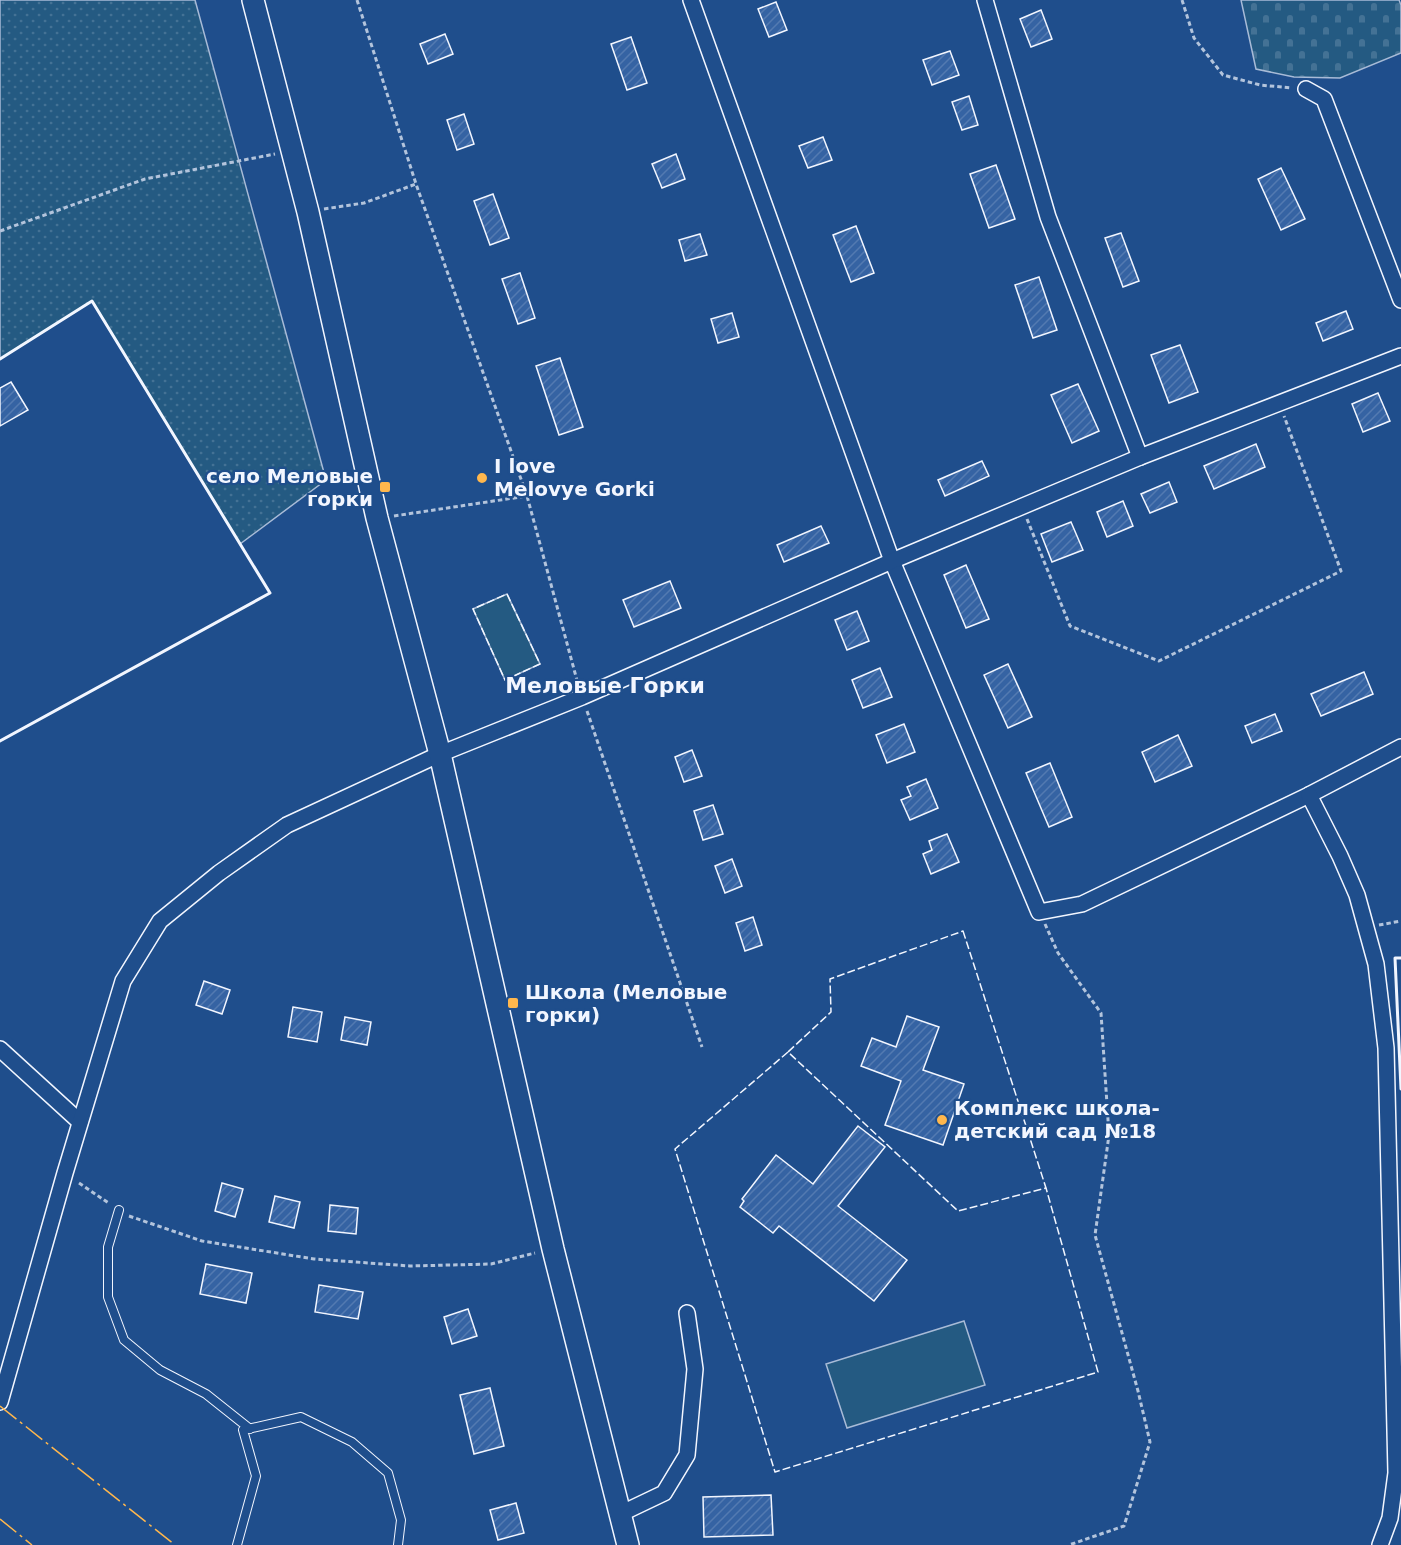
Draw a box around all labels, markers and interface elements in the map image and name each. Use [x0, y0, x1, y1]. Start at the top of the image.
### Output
place label: I love Melovye Gorki [494, 454, 655, 501]
place label: село Меловые горки [206, 464, 373, 511]
marker: I love Melovye Gorki [475, 471, 489, 485]
marker: село Меловые горки [378, 480, 392, 494]
district label: Меловые Горки [505, 673, 705, 698]
place label: Школа (Меловые горки) [525, 980, 727, 1027]
marker: Школа (Меловые горки) [506, 996, 520, 1010]
place label: Комплекс школа- детский сад №18 [954, 1096, 1160, 1143]
marker: Комплекс школа- детский сад №18 [935, 1113, 949, 1127]

